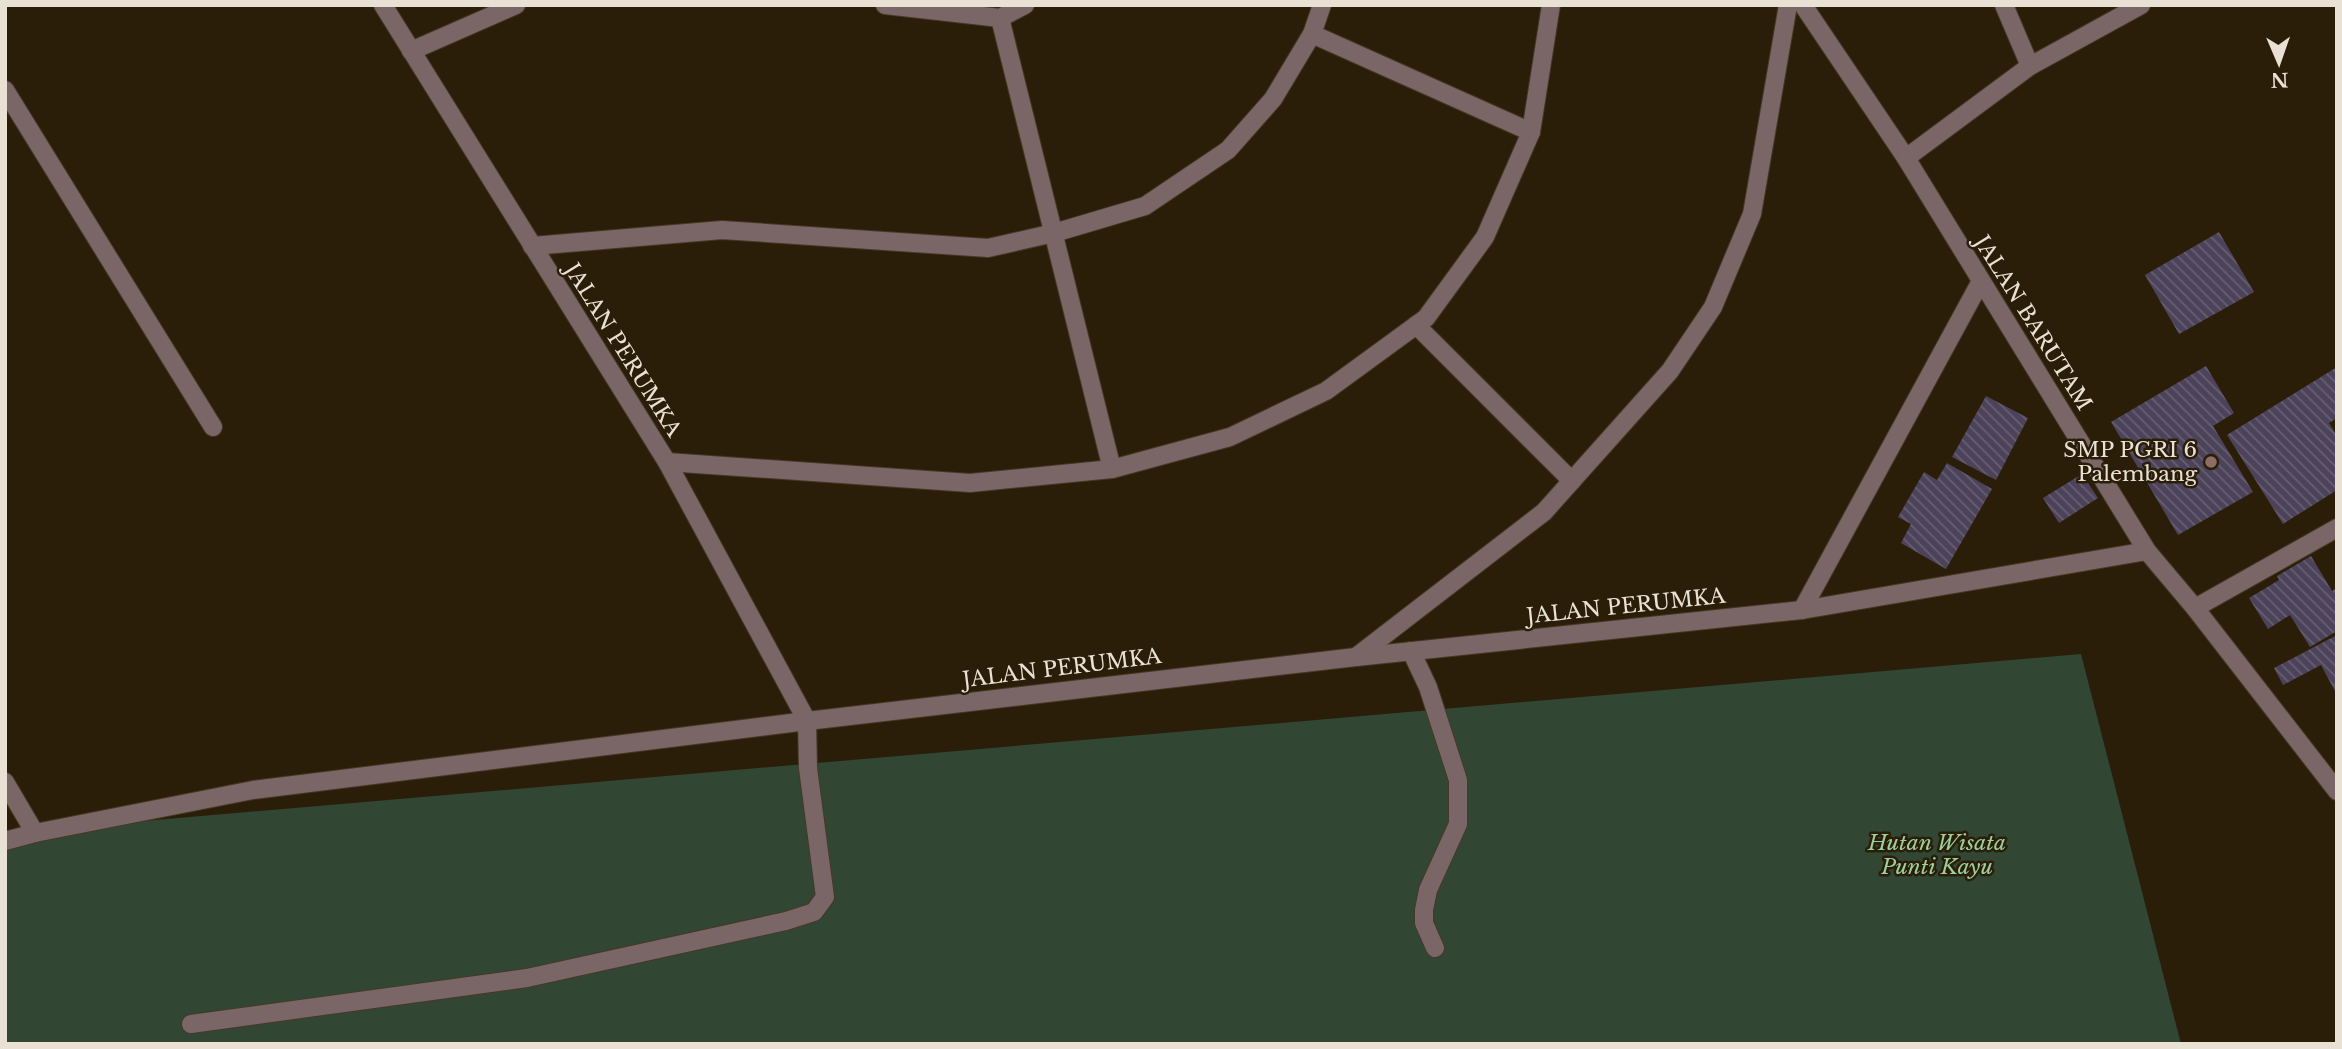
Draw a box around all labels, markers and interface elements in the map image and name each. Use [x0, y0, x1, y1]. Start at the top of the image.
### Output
north arrow [2244, 28, 2314, 98]
text: N [2270, 68, 2289, 91]
street label: JALAN BARUTAM [1967, 228, 2097, 415]
street label: JALAN PERUMKA [557, 256, 687, 442]
place label: SMP PGRI 6 Palembang [2063, 437, 2197, 487]
marker: SMP PGRI 6 Palembang [2203, 454, 2219, 470]
street label: JALAN PERUMKA [1522, 583, 1728, 630]
street label: JALAN PERUMKA [958, 643, 1164, 693]
park label: Hutan Wisata Punti Kayu [1867, 830, 2006, 880]

